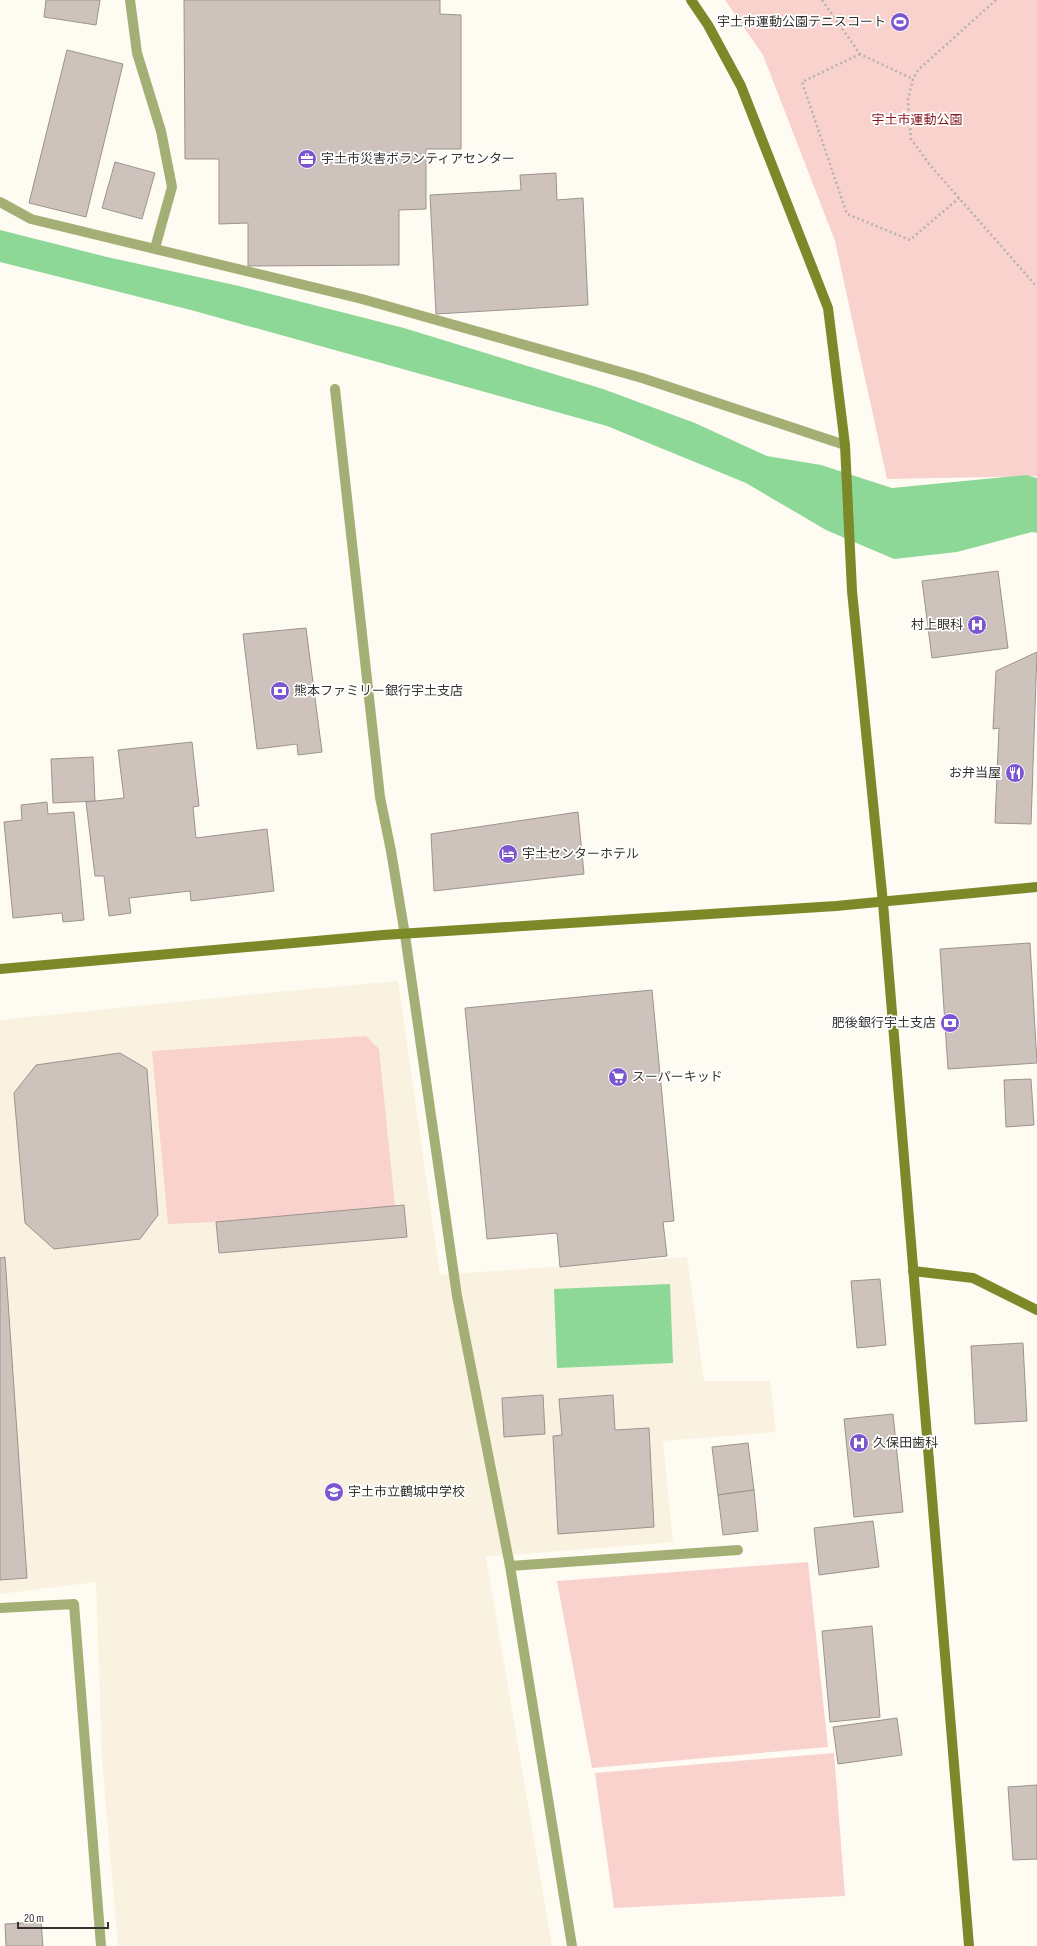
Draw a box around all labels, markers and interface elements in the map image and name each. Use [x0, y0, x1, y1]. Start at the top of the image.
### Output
sports icon: 宇土市運動公園テニスコート [889, 11, 911, 33]
place label: 宇土市運動公園テニスコート [717, 14, 886, 30]
park label: 宇土市運動公園 [871, 112, 963, 128]
office icon: 宇土市災害ボランティアセンター [296, 148, 318, 170]
place label: 宇土市災害ボランティアセンター [321, 151, 515, 167]
hospital icon: 村上眼科 [966, 614, 988, 636]
place label: 村上眼科 [911, 617, 963, 633]
bank icon: 熊本ファミリー銀行宇土支店 [269, 680, 291, 702]
place label: 熊本ファミリー銀行宇土支店 [294, 683, 463, 699]
restaurant icon: お弁当屋 [1004, 762, 1026, 784]
place label: お弁当屋 [949, 765, 1001, 781]
hotel icon: 宇土センターホテル [497, 843, 519, 865]
place label: 宇土センターホテル [522, 846, 639, 862]
bank icon: 肥後銀行宇土支店 [939, 1012, 961, 1034]
place label: 肥後銀行宇土支店 [832, 1015, 936, 1031]
supermarket icon: スーパーキッド [607, 1066, 629, 1088]
place label: スーパーキッド [632, 1069, 723, 1085]
hospital icon: 久保田歯科 [848, 1432, 870, 1454]
place label: 久保田歯科 [873, 1435, 938, 1451]
school or university icon: 宇土市立鶴城中学校 [323, 1481, 345, 1503]
place label: 宇土市立鶴城中学校 [348, 1484, 465, 1500]
scale bar [18, 1904, 108, 1930]
text: 20 m [24, 1911, 44, 1926]

